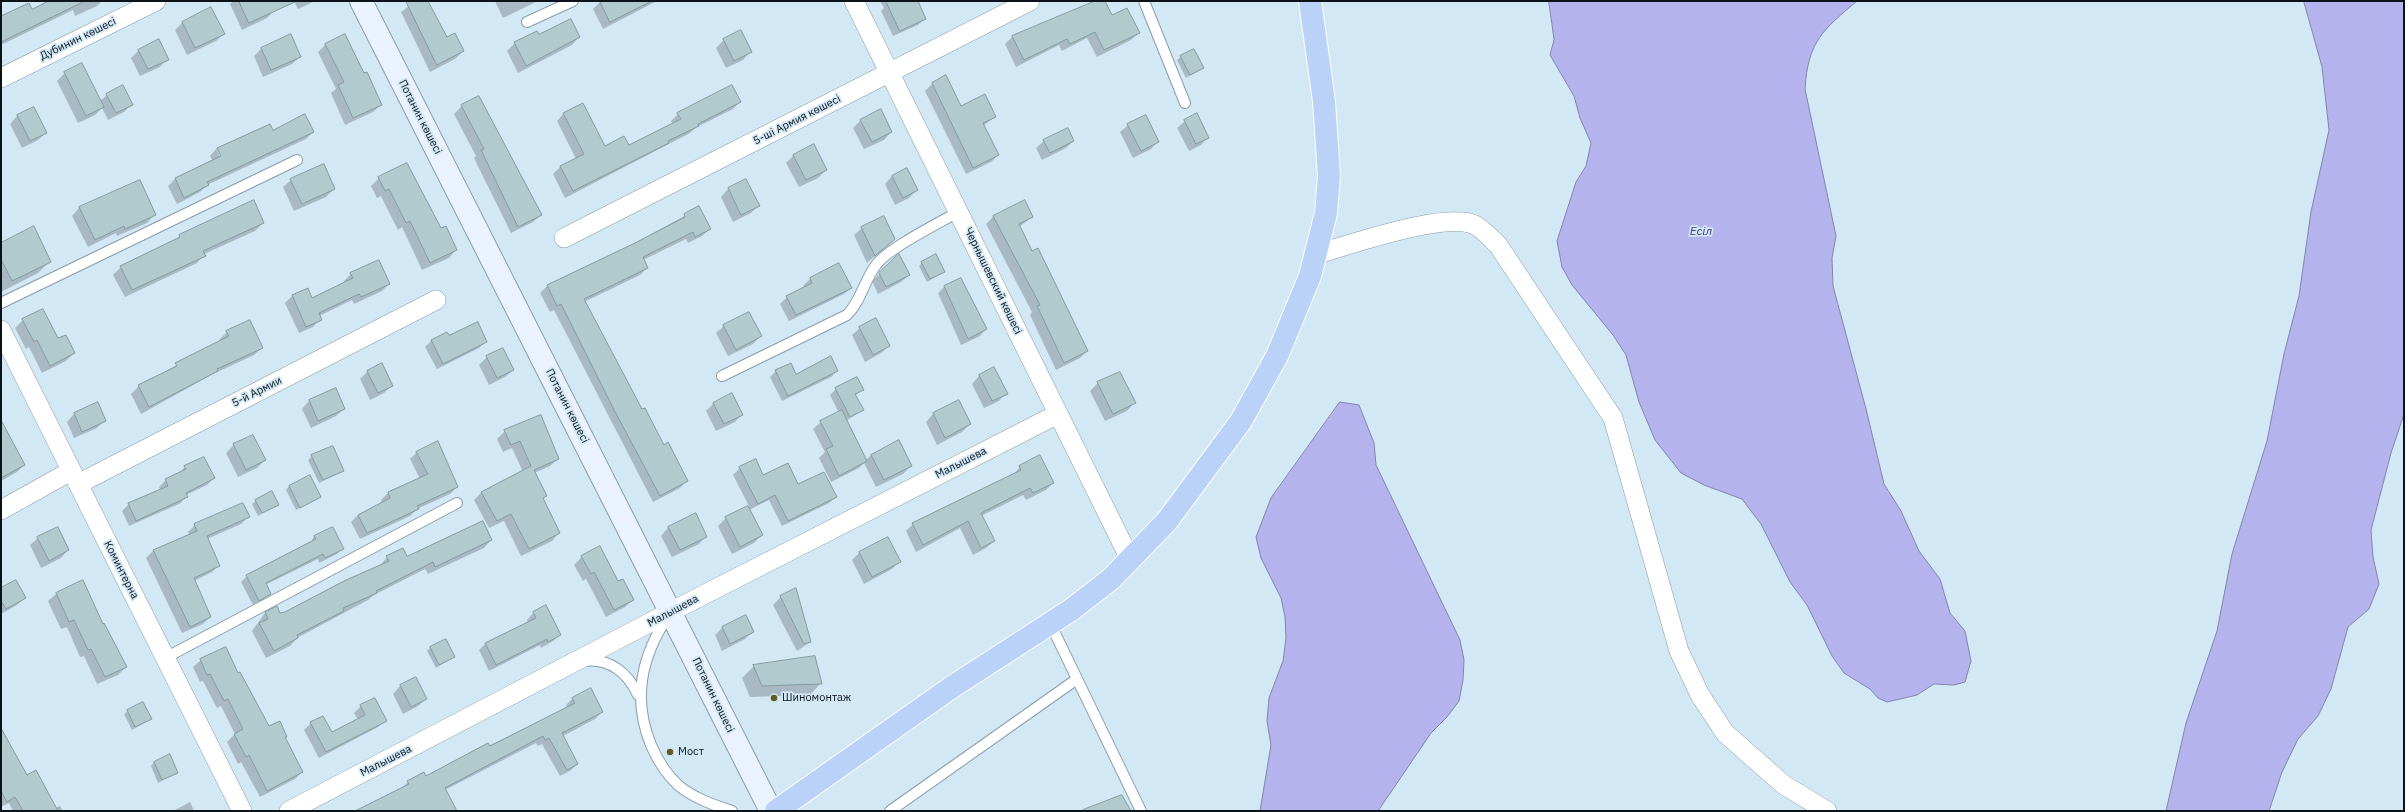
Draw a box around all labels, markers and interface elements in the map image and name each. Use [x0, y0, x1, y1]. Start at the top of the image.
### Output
street label: Дубинин көшесі [38, 15, 118, 63]
street label: Потанин көшесі [396, 78, 444, 156]
street label: 5-ші Армия көшесі [751, 92, 843, 148]
street label: Чернышевский көшесі [961, 225, 1025, 337]
water label: Есіл [1690, 225, 1712, 239]
street label: Потанин көшесі [543, 367, 591, 445]
street label: 5-й Армии [230, 374, 284, 410]
street label: Малышева [933, 444, 989, 482]
street label: Коминтерна [101, 539, 141, 601]
street label: Малышева [645, 592, 701, 630]
street label: Потанин көшесі [689, 655, 737, 735]
place label: Шиномонтаж [782, 691, 851, 705]
marker: Шиномонтаж [769, 693, 779, 703]
street label: Малышева [358, 742, 414, 780]
place label: Мост [678, 745, 704, 759]
marker: Мост [665, 747, 675, 757]

